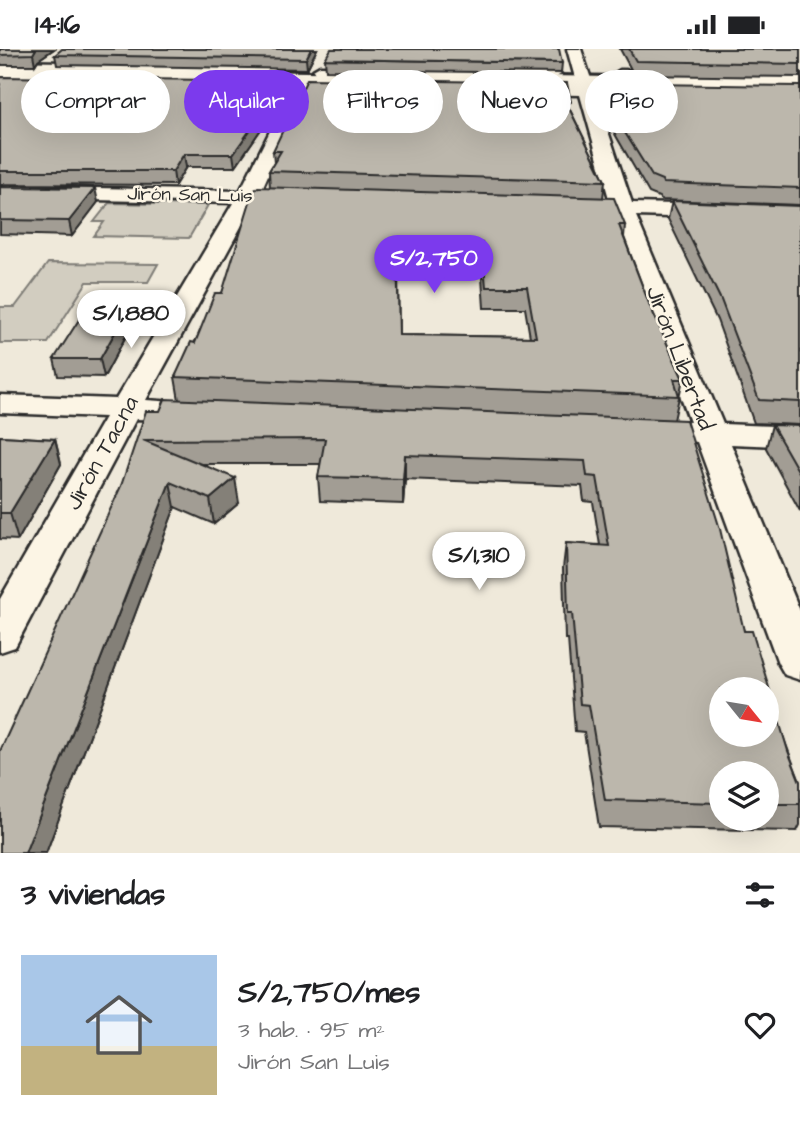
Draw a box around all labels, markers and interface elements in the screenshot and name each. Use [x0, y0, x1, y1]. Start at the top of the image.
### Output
text: 14:16 [35, 7, 80, 43]
chip: Comprar [21, 70, 170, 133]
chip: Alquilar [184, 70, 309, 133]
chip: Filtros [323, 70, 443, 133]
chip: Nuevo [457, 70, 571, 133]
chip: Piso [585, 70, 678, 133]
street label: Jirón San Luis [127, 180, 253, 210]
pin: S/2,750 [369, 236, 499, 295]
text: S/2,750 [390, 242, 478, 274]
street label: Jirón Libertad [638, 281, 722, 435]
pin: S/1,880 [66, 291, 196, 350]
text: S/1,880 [93, 297, 169, 329]
street label: Jirón Tacna [58, 390, 147, 516]
pin: S/1,310 [414, 533, 544, 592]
text: S/1,310 [448, 539, 510, 571]
north arrow [709, 677, 779, 747]
map controls [709, 677, 779, 831]
button: layers [709, 761, 779, 831]
text: 3 viviendas [21, 874, 165, 916]
icon: filters [741, 876, 779, 914]
text: S/2,750/mes [238, 972, 420, 1014]
icon: home [77, 983, 161, 1067]
icon: heart [741, 1006, 779, 1044]
text: 3 hab. · 95 m² [238, 1014, 385, 1046]
text: Jirón San Luis [238, 1046, 390, 1078]

